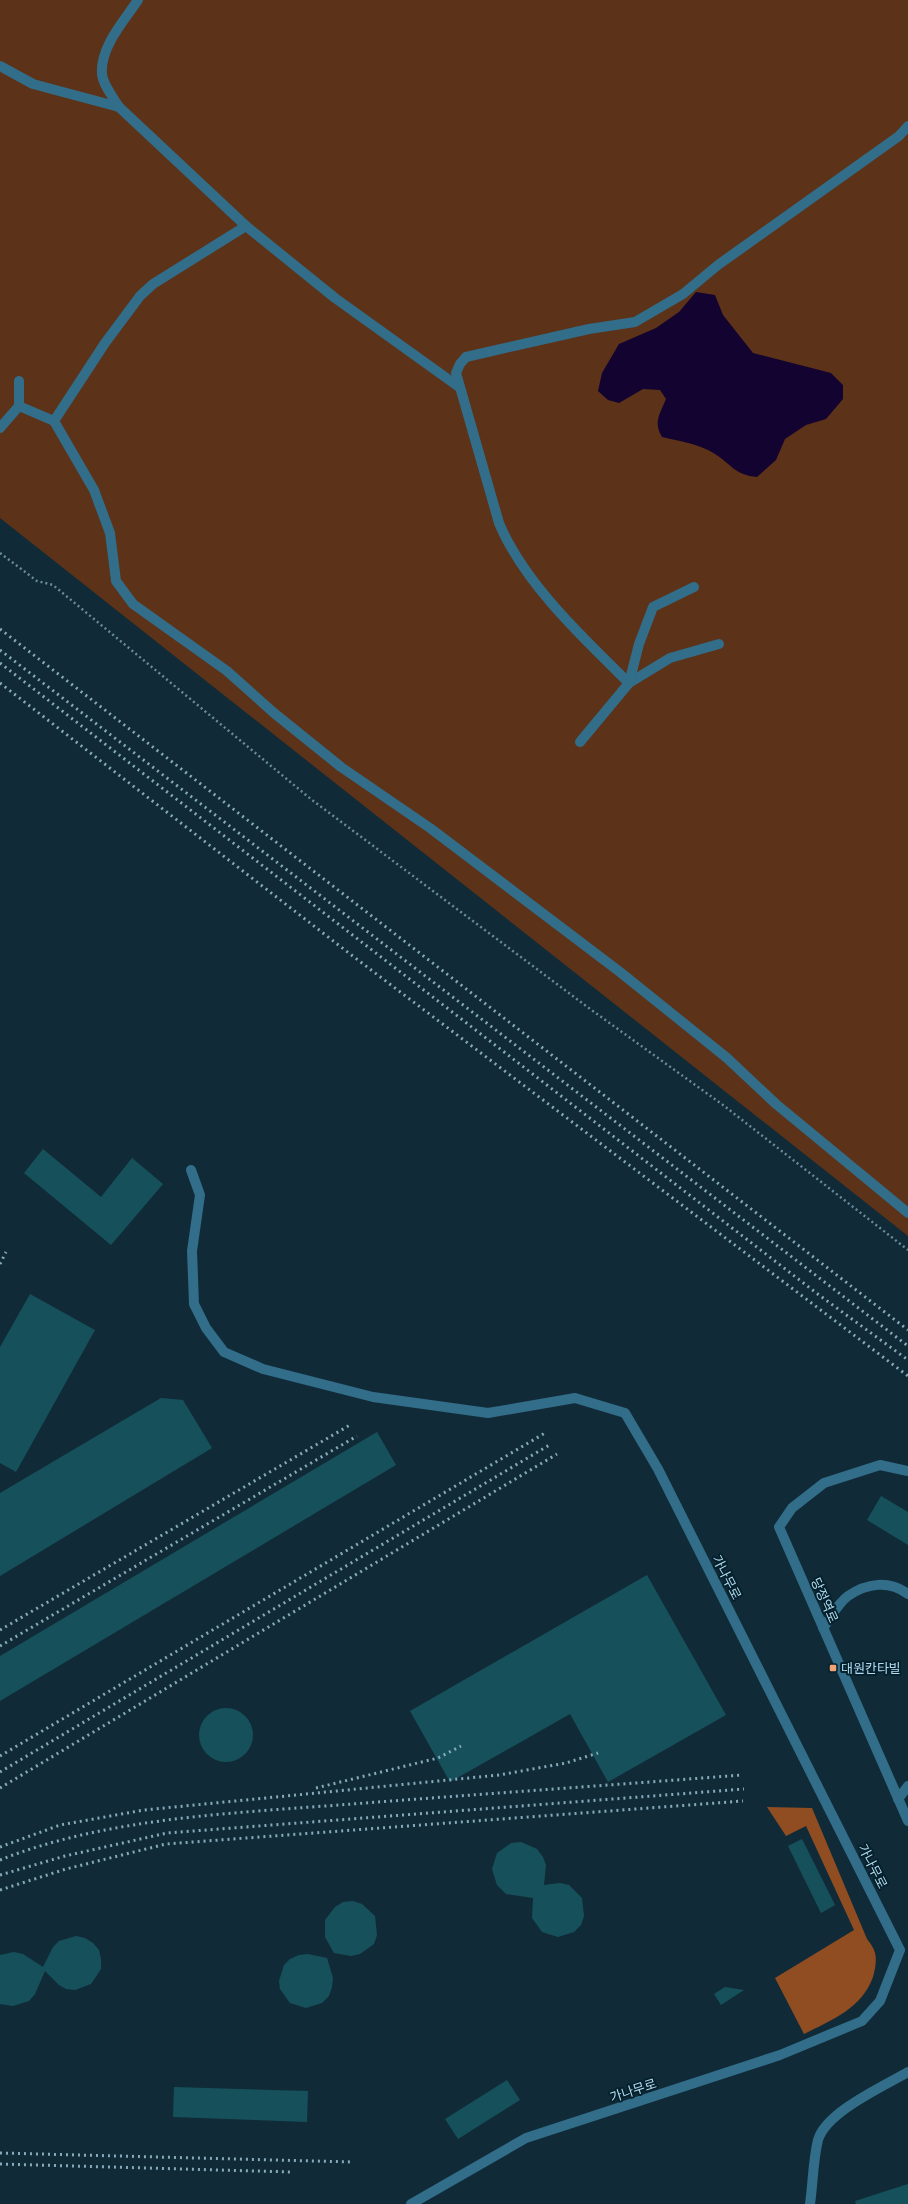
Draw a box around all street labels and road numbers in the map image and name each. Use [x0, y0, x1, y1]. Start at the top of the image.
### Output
street label: 가나무로 [708, 1552, 746, 1602]
street label: 당정역로 [807, 1574, 843, 1626]
street label: 가나무로 [854, 1841, 892, 1891]
street label: 가나무로 [607, 2074, 659, 2106]

